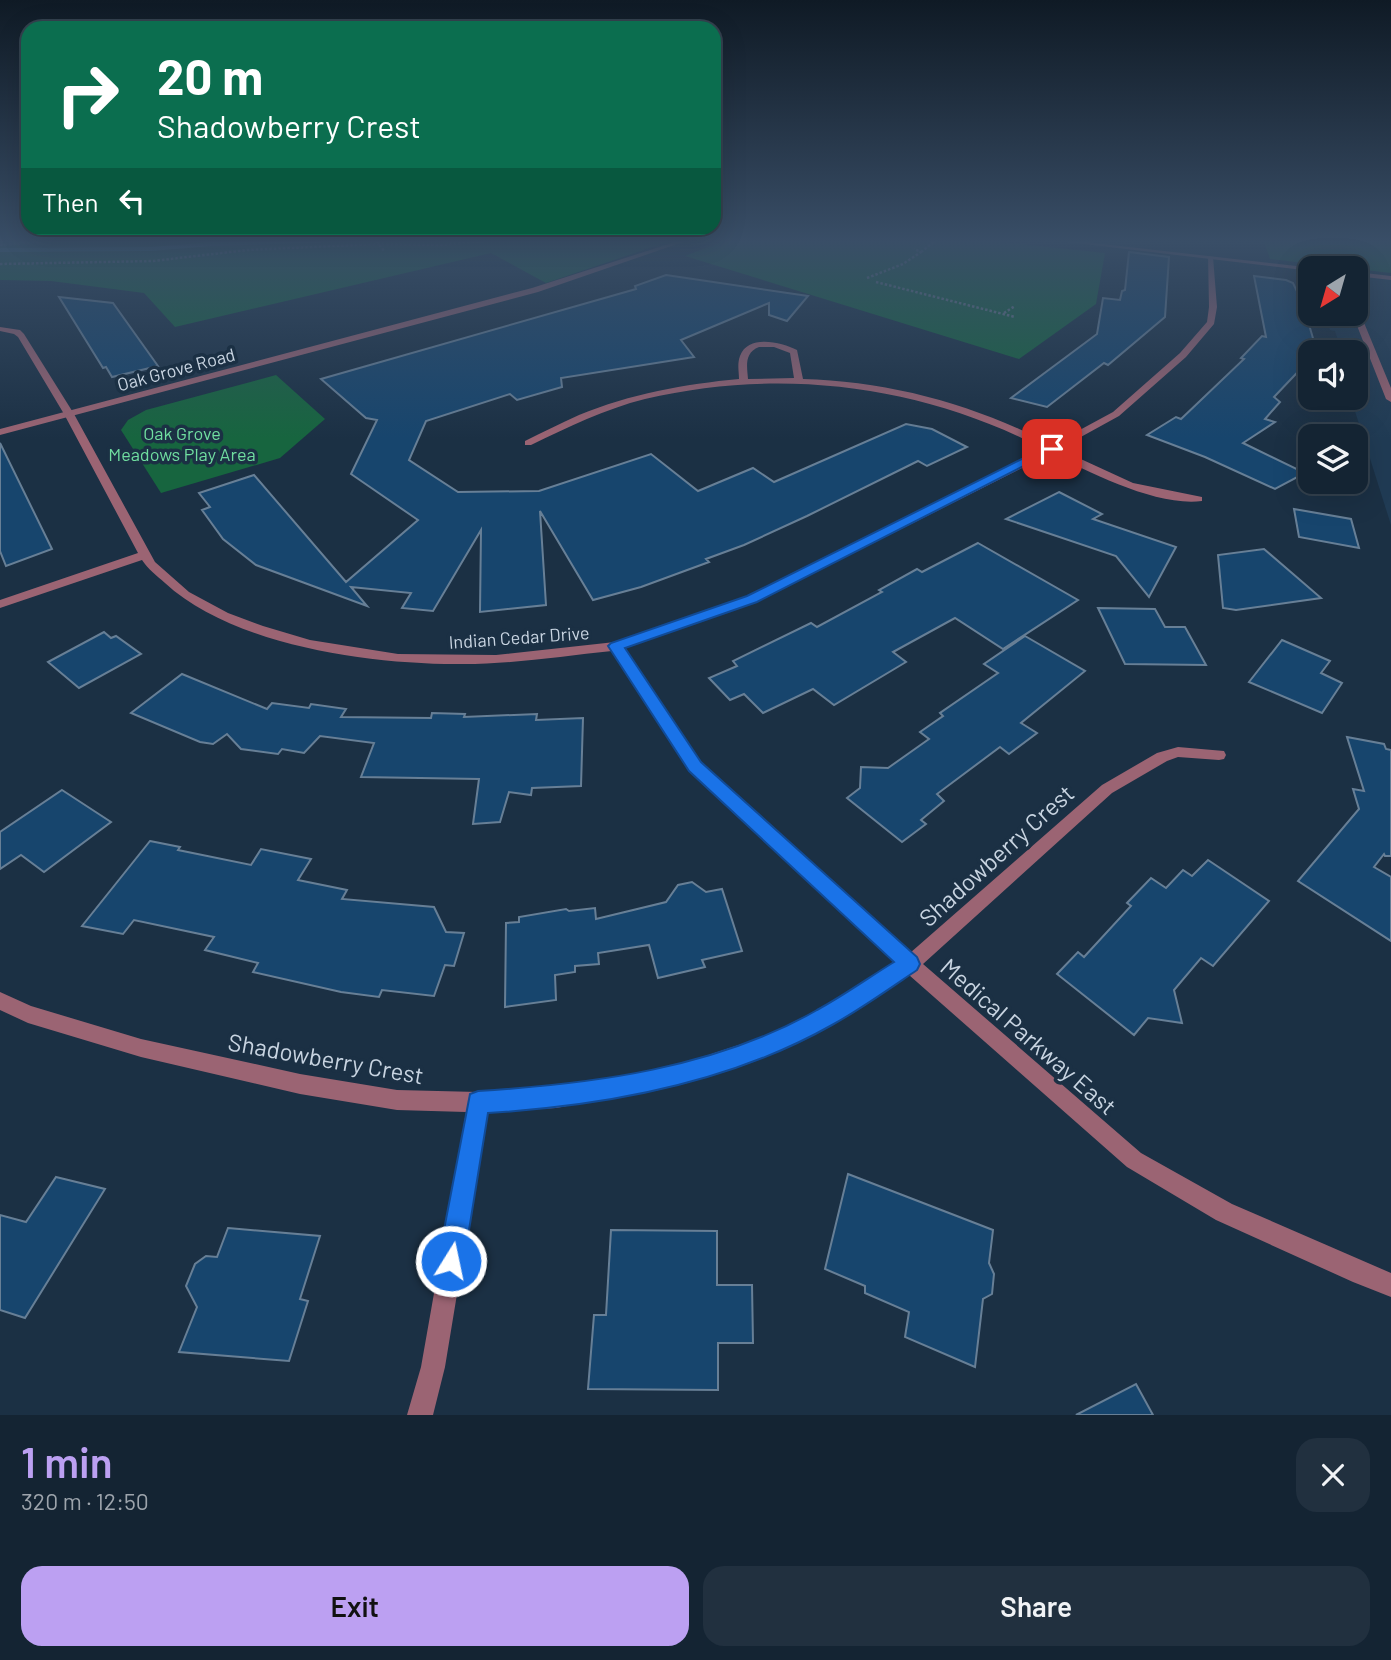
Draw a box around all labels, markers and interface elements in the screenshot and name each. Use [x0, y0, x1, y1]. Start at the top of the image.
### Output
text: 20 m [157, 46, 263, 105]
icon: right [42, 49, 133, 140]
text: Shadowberry Crest [157, 106, 421, 144]
icon: left [113, 182, 151, 220]
text: Then [42, 186, 99, 217]
north arrow [1298, 256, 1368, 326]
map controls [1298, 256, 1368, 494]
button: sound [1298, 340, 1368, 410]
street label: Oak Grove Road [115, 343, 237, 395]
pin [1022, 419, 1082, 479]
park label: Oak Grove Meadows Play Area [108, 422, 256, 465]
button: layers [1298, 424, 1368, 494]
icon: arrive [1033, 430, 1071, 468]
street label: Indian Cedar Drive [448, 621, 590, 653]
street label: Shadowberry Crest [913, 778, 1079, 932]
street label: Medical Parkway East [935, 952, 1123, 1120]
street label: Shadowberry Crest [226, 1027, 426, 1089]
position arrow [414, 1224, 488, 1298]
text: 1 min [21, 1436, 113, 1486]
button: close [1296, 1438, 1370, 1512]
text: 320 m · 12:50 [21, 1487, 149, 1515]
button: Exit [21, 1566, 689, 1646]
button: Share [703, 1566, 1370, 1646]

